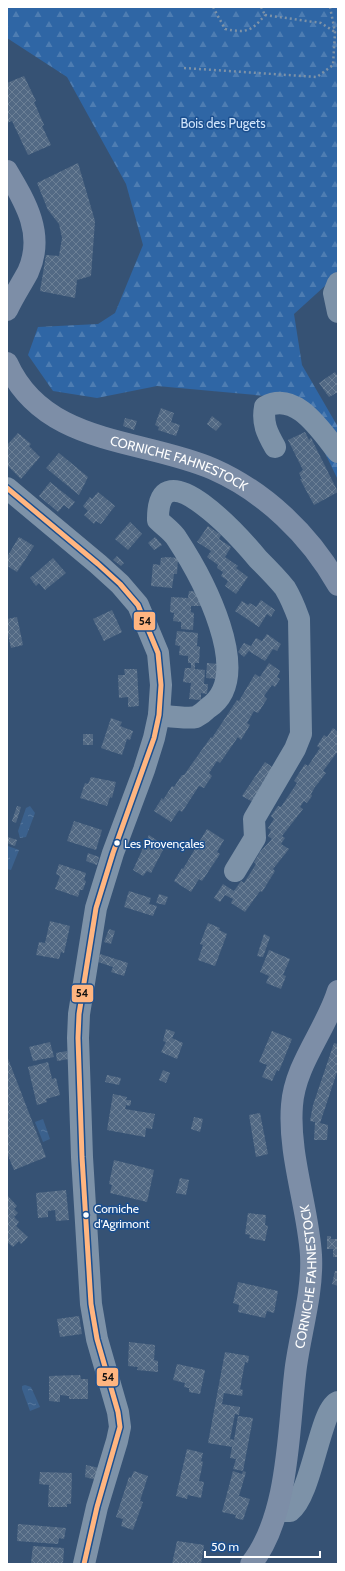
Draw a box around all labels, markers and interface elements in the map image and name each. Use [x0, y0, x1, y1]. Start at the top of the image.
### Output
park label: Bois des Pugets [180, 115, 266, 131]
street label: CORNICHE FAHNESTOCK [108, 432, 251, 494]
line badge: 54 [133, 611, 156, 631]
text: 54 [139, 614, 152, 628]
place label: Les Provençales [124, 836, 204, 851]
marker: Les Provençales [112, 838, 122, 848]
line badge: 54 [71, 984, 94, 1003]
text: 54 [76, 986, 89, 1000]
place label: Corniche d'Agrimont [94, 1201, 150, 1231]
street label: CORNICHE FAHNESTOCK [291, 1203, 319, 1350]
marker: Corniche d'Agrimont [81, 1210, 91, 1220]
line badge: 54 [96, 1367, 119, 1387]
text: 54 [102, 1370, 115, 1384]
scale bar [205, 1533, 320, 1559]
text: 50 m [211, 1539, 239, 1554]

